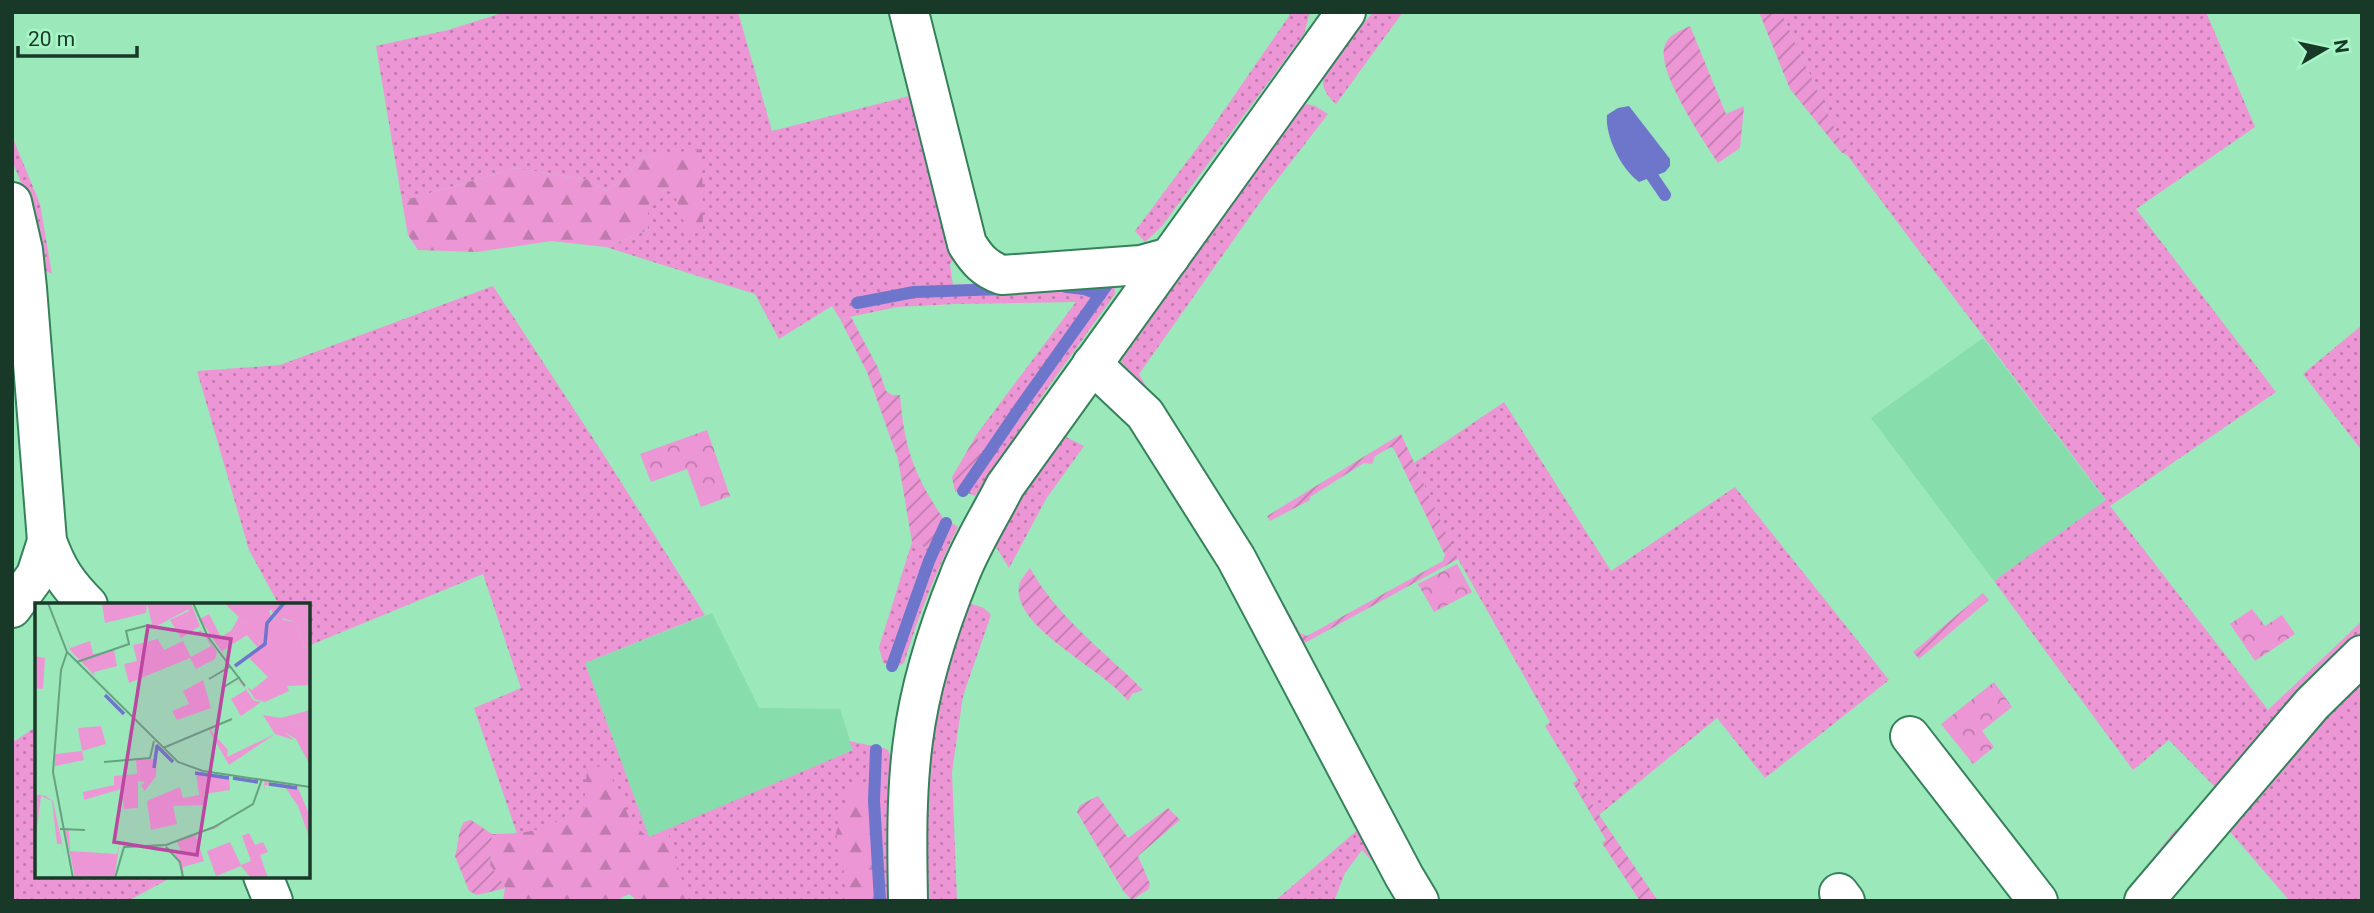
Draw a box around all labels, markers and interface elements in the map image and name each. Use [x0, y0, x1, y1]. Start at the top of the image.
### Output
scale bar [18, 14, 136, 58]
north arrow [2290, 14, 2360, 84]
text: 20 m [28, 27, 75, 51]
text: N [2329, 38, 2354, 55]
inset map [35, 603, 310, 878]

